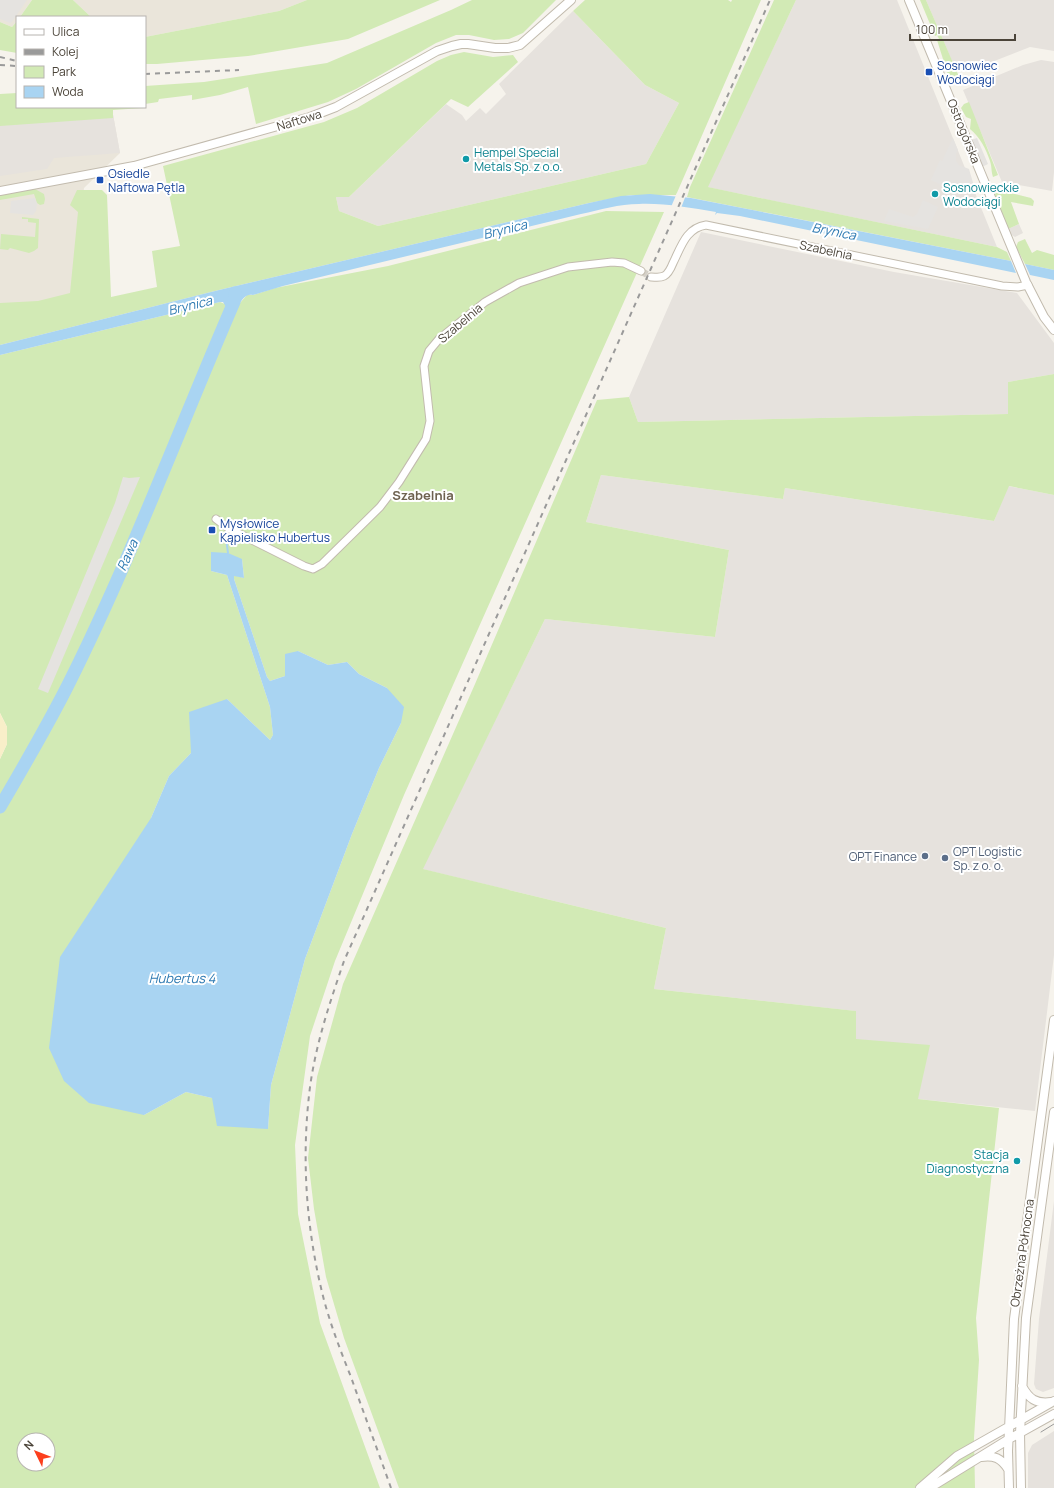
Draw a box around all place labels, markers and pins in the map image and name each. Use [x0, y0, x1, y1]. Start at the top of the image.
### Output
place label: Sosnowiec Wodociągi [937, 57, 998, 88]
marker: Sosnowiec Wodociągi [924, 67, 934, 77]
place label: Hempel Special Metals Sp. z o.o. [474, 144, 562, 175]
marker: Hempel Special Metals Sp. z o.o. [461, 154, 471, 164]
place label: Osiedle Naftowa Pętla [108, 165, 185, 196]
marker: Osiedle Naftowa Pętla [95, 175, 105, 185]
place label: Sosnowieckie Wodociągi [943, 179, 1019, 210]
marker: Sosnowieckie Wodociągi [930, 189, 940, 199]
place label: Mysłowice Kąpielisko Hubertus [220, 515, 330, 546]
marker: Mysłowice Kąpielisko Hubertus [207, 525, 217, 535]
place label: OPT Logistic Sp. z o. o. [953, 843, 1022, 874]
place label: OPT Finance [849, 848, 917, 865]
marker: OPT Finance [920, 851, 930, 861]
marker: OPT Logistic Sp. z o. o. [940, 853, 950, 863]
place label: Stacja Diagnostyczna [926, 1146, 1009, 1177]
marker: Stacja Diagnostyczna [1012, 1156, 1022, 1166]

